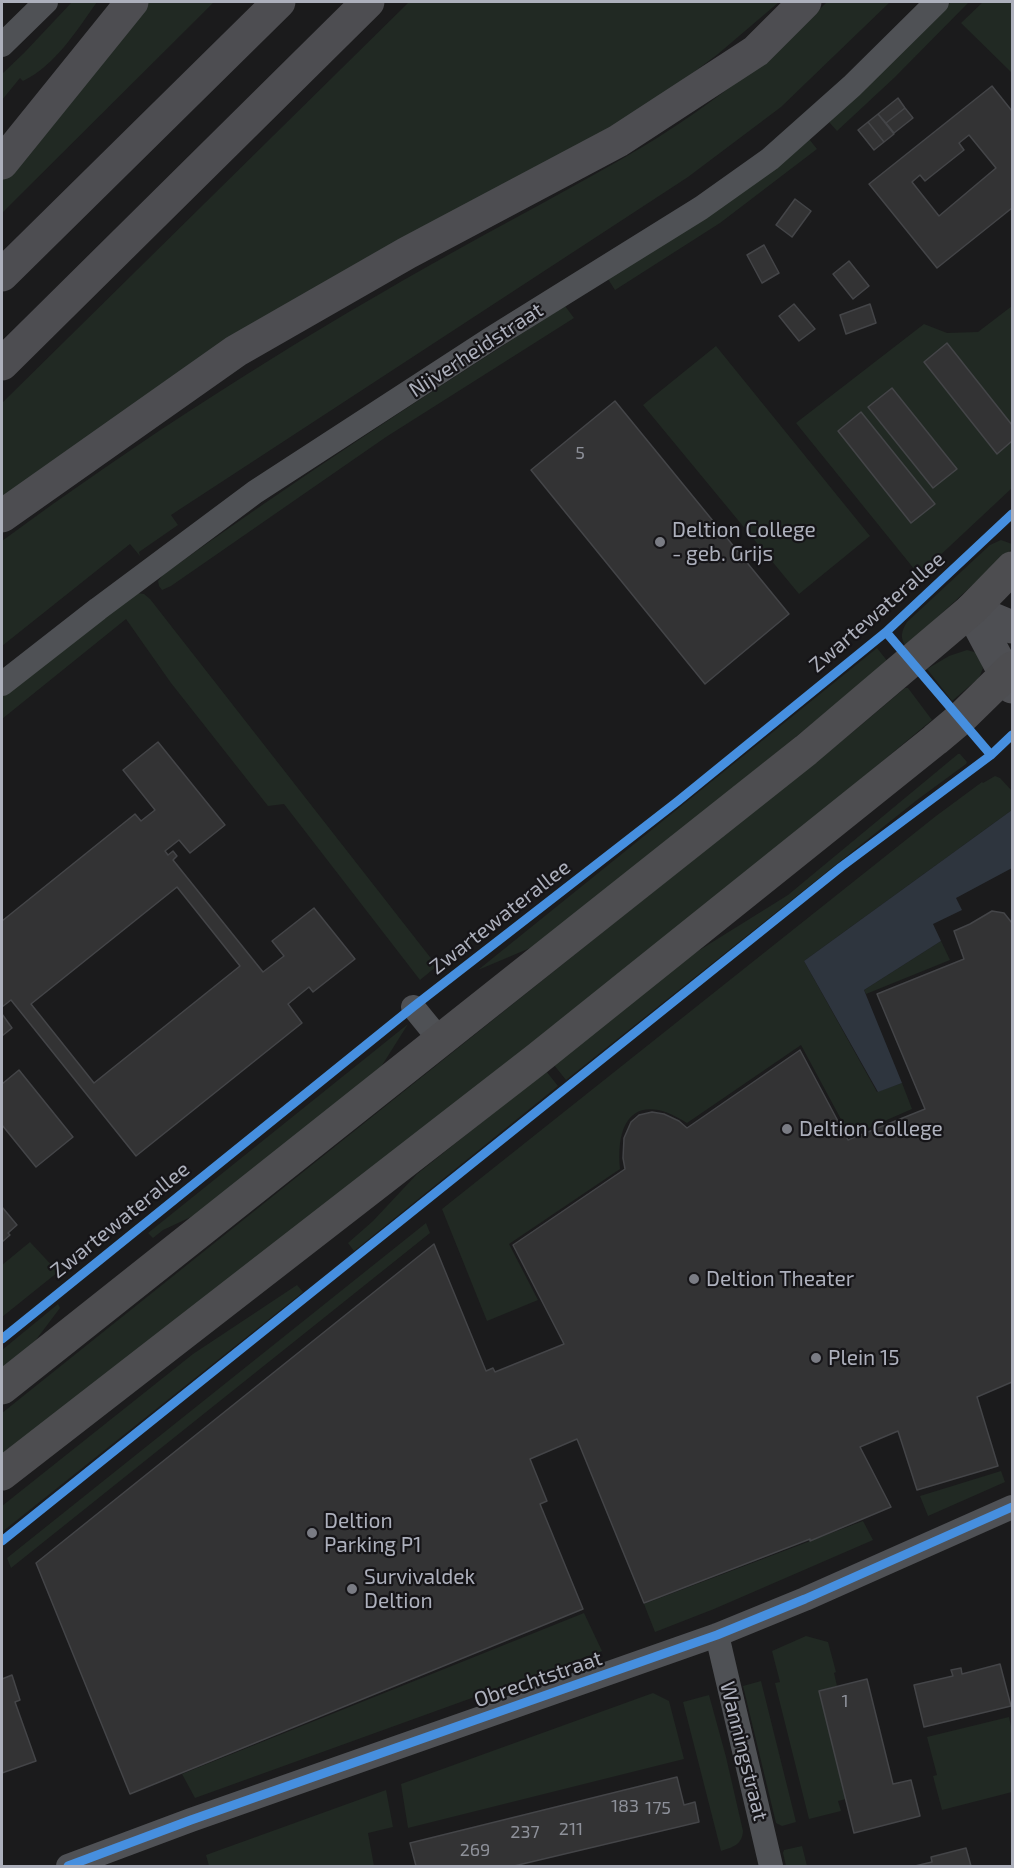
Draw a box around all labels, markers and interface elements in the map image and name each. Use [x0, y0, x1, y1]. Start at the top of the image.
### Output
street label: Nijverheidstraat [404, 297, 548, 403]
house number: 5 [575, 442, 585, 464]
place label: Deltion College - geb. Grijs [672, 517, 816, 567]
marker: Deltion College - geb. Grijs [653, 535, 667, 549]
street label: Zwartewaterallee [804, 546, 950, 678]
street label: Zwartewaterallee [425, 854, 575, 980]
place label: Deltion College [799, 1116, 943, 1142]
marker: Deltion College [780, 1122, 794, 1136]
street label: Zwartewaterallee [46, 1156, 194, 1284]
place label: Deltion Theater [706, 1266, 854, 1292]
marker: Deltion Theater [687, 1272, 701, 1286]
place label: Plein 15 [828, 1345, 900, 1371]
marker: Plein 15 [809, 1351, 823, 1365]
place label: Deltion Parking P1 [324, 1508, 422, 1558]
marker: Deltion Parking P1 [305, 1526, 319, 1540]
place label: Survivaldek Deltion [364, 1564, 475, 1614]
marker: Survivaldek Deltion [345, 1582, 359, 1596]
street label: Obrechtstraat [471, 1645, 605, 1713]
street label: Wanningstraat [714, 1679, 774, 1823]
house number: 1 [841, 1690, 849, 1712]
house number: 183 [611, 1795, 639, 1817]
house number: 175 [645, 1797, 671, 1819]
house number: 211 [559, 1818, 583, 1840]
house number: 237 [510, 1821, 540, 1843]
house number: 269 [460, 1839, 490, 1861]

